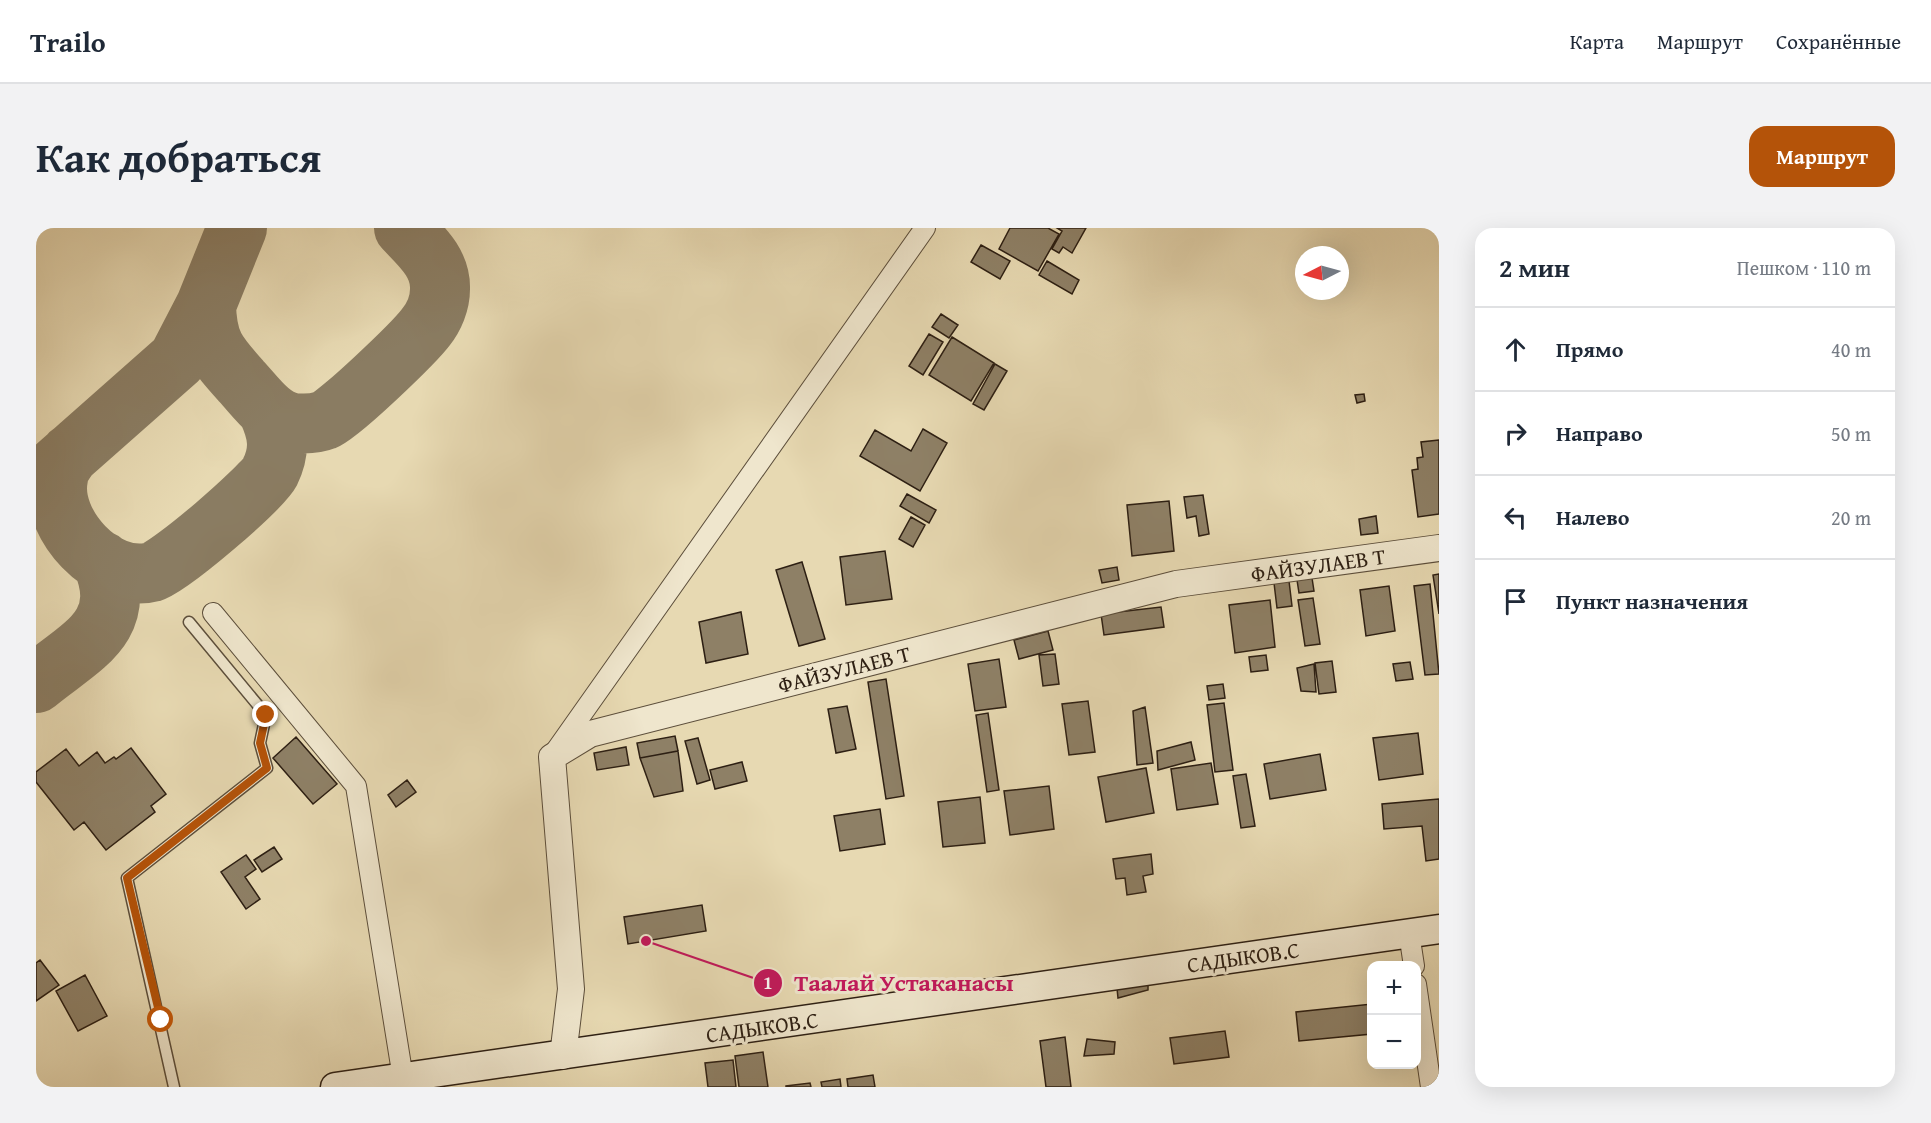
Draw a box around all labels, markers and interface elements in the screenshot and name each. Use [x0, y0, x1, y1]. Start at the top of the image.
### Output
text: Trailo [30, 21, 106, 62]
text: Карта [1570, 26, 1624, 57]
text: Маршрут [1657, 26, 1743, 57]
text: Сохранённые [1776, 26, 1901, 57]
text: Как добраться [36, 126, 321, 187]
button: Маршрут [1749, 126, 1895, 187]
north arrow [1295, 246, 1349, 300]
text: 2 мин [1499, 248, 1570, 287]
text: Пешком · 110 m [1737, 253, 1871, 282]
icon: ahead [1499, 333, 1532, 366]
text: Прямо [1556, 333, 1623, 365]
text: 40 m [1831, 335, 1871, 364]
icon: right [1499, 417, 1532, 450]
text: Направо [1556, 417, 1643, 449]
text: 50 m [1831, 419, 1871, 448]
icon: left [1499, 501, 1532, 534]
text: Налево [1556, 501, 1629, 533]
text: 20 m [1831, 503, 1871, 532]
street label: ФАЙЗУЛАЕВ Т [1249, 540, 1387, 590]
icon: arrive [1499, 585, 1532, 618]
text: Пункт назначения [1556, 585, 1748, 617]
street label: ФАЙЗУЛАЕВ Т [774, 637, 914, 701]
route end [252, 701, 278, 727]
street label: САДЫКОВ.С [1185, 933, 1301, 981]
map controls [1367, 961, 1421, 1069]
button: + [1367, 961, 1421, 1015]
callout: Таалай Устаканасы [753, 962, 1026, 1004]
text: Таалай Устаканасы [794, 965, 1014, 1000]
text: 1 [763, 969, 773, 996]
street label: САДЫКОВ.С [704, 1003, 820, 1051]
route start [147, 1006, 173, 1032]
button: − [1367, 1015, 1421, 1069]

